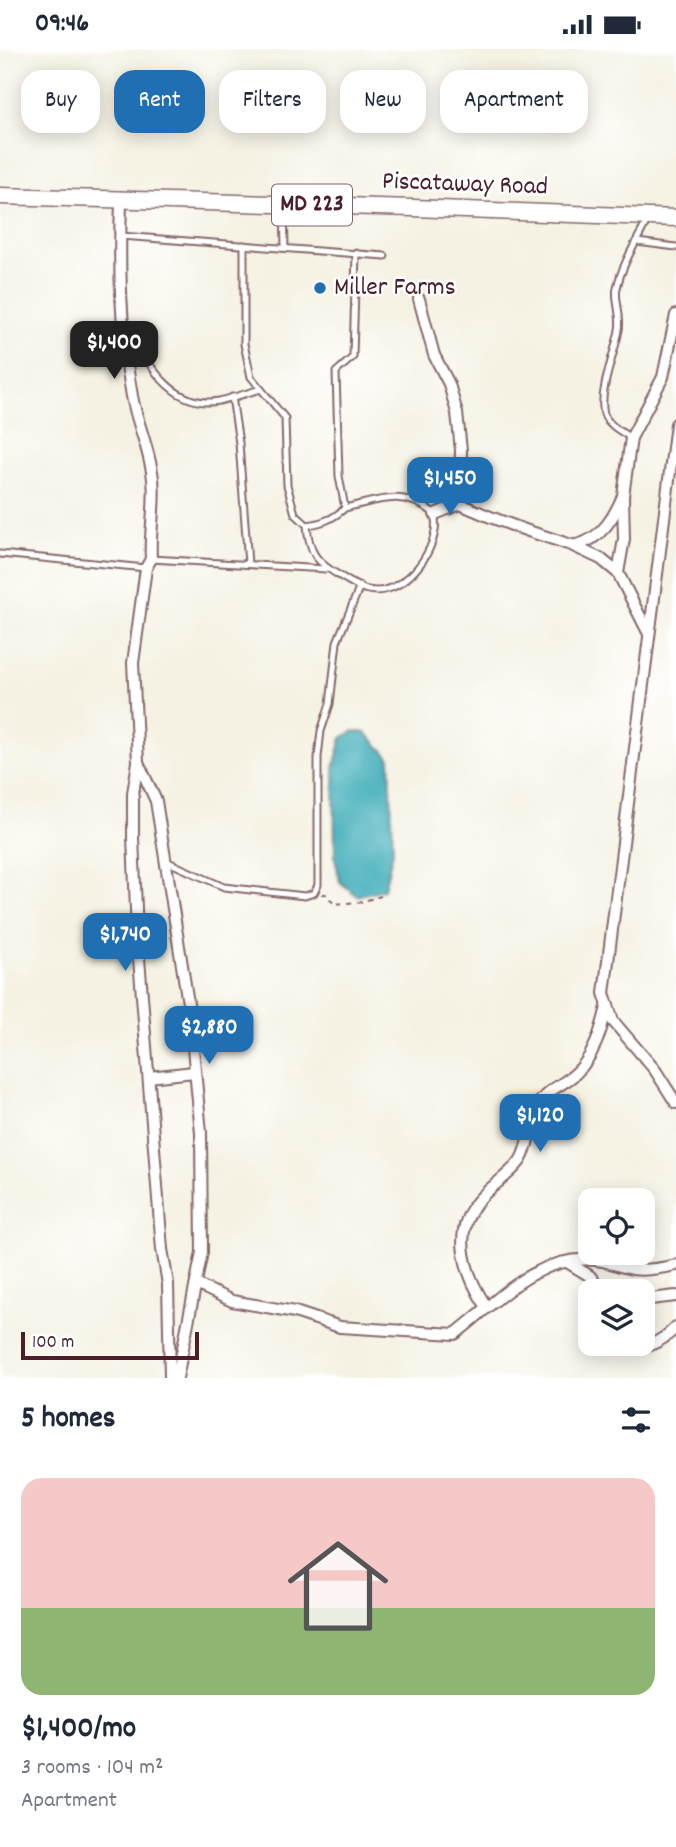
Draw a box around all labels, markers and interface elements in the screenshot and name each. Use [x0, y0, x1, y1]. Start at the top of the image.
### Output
text: 09:46 [35, 6, 89, 43]
chip: Buy [21, 70, 100, 133]
chip: Rent [114, 70, 205, 133]
chip: Filters [219, 70, 326, 133]
chip: New [340, 70, 426, 133]
chip: Apartment [440, 70, 588, 133]
street label: Piscataway Road [381, 164, 549, 206]
road number: MD 223 [272, 185, 352, 225]
place label: Miller Farms [334, 270, 456, 307]
marker: Miller Farms [312, 280, 328, 296]
pin: $1,400 [57, 321, 171, 381]
text: $1,400 [86, 327, 142, 360]
pin: $1,450 [393, 457, 507, 517]
text: $1,450 [423, 463, 477, 496]
pin: $1,740 [68, 913, 182, 973]
text: $1,740 [99, 919, 151, 952]
pin: $2,880 [152, 1007, 266, 1066]
text: $2,880 [180, 1012, 238, 1045]
pin: $1,120 [483, 1095, 597, 1154]
text: $1,120 [516, 1100, 564, 1133]
map controls [578, 1188, 655, 1356]
button: locate [578, 1188, 655, 1265]
button: layers [578, 1279, 655, 1356]
scale bar [21, 1329, 200, 1361]
text: 100 m [32, 1330, 74, 1357]
text: 5 homes [21, 1399, 115, 1442]
icon: filters [617, 1401, 655, 1439]
icon: home [275, 1523, 401, 1649]
text: $1,400/mo [21, 1709, 136, 1752]
text: 3 rooms · 104 m² [21, 1752, 163, 1785]
text: Apartment [21, 1785, 117, 1818]

